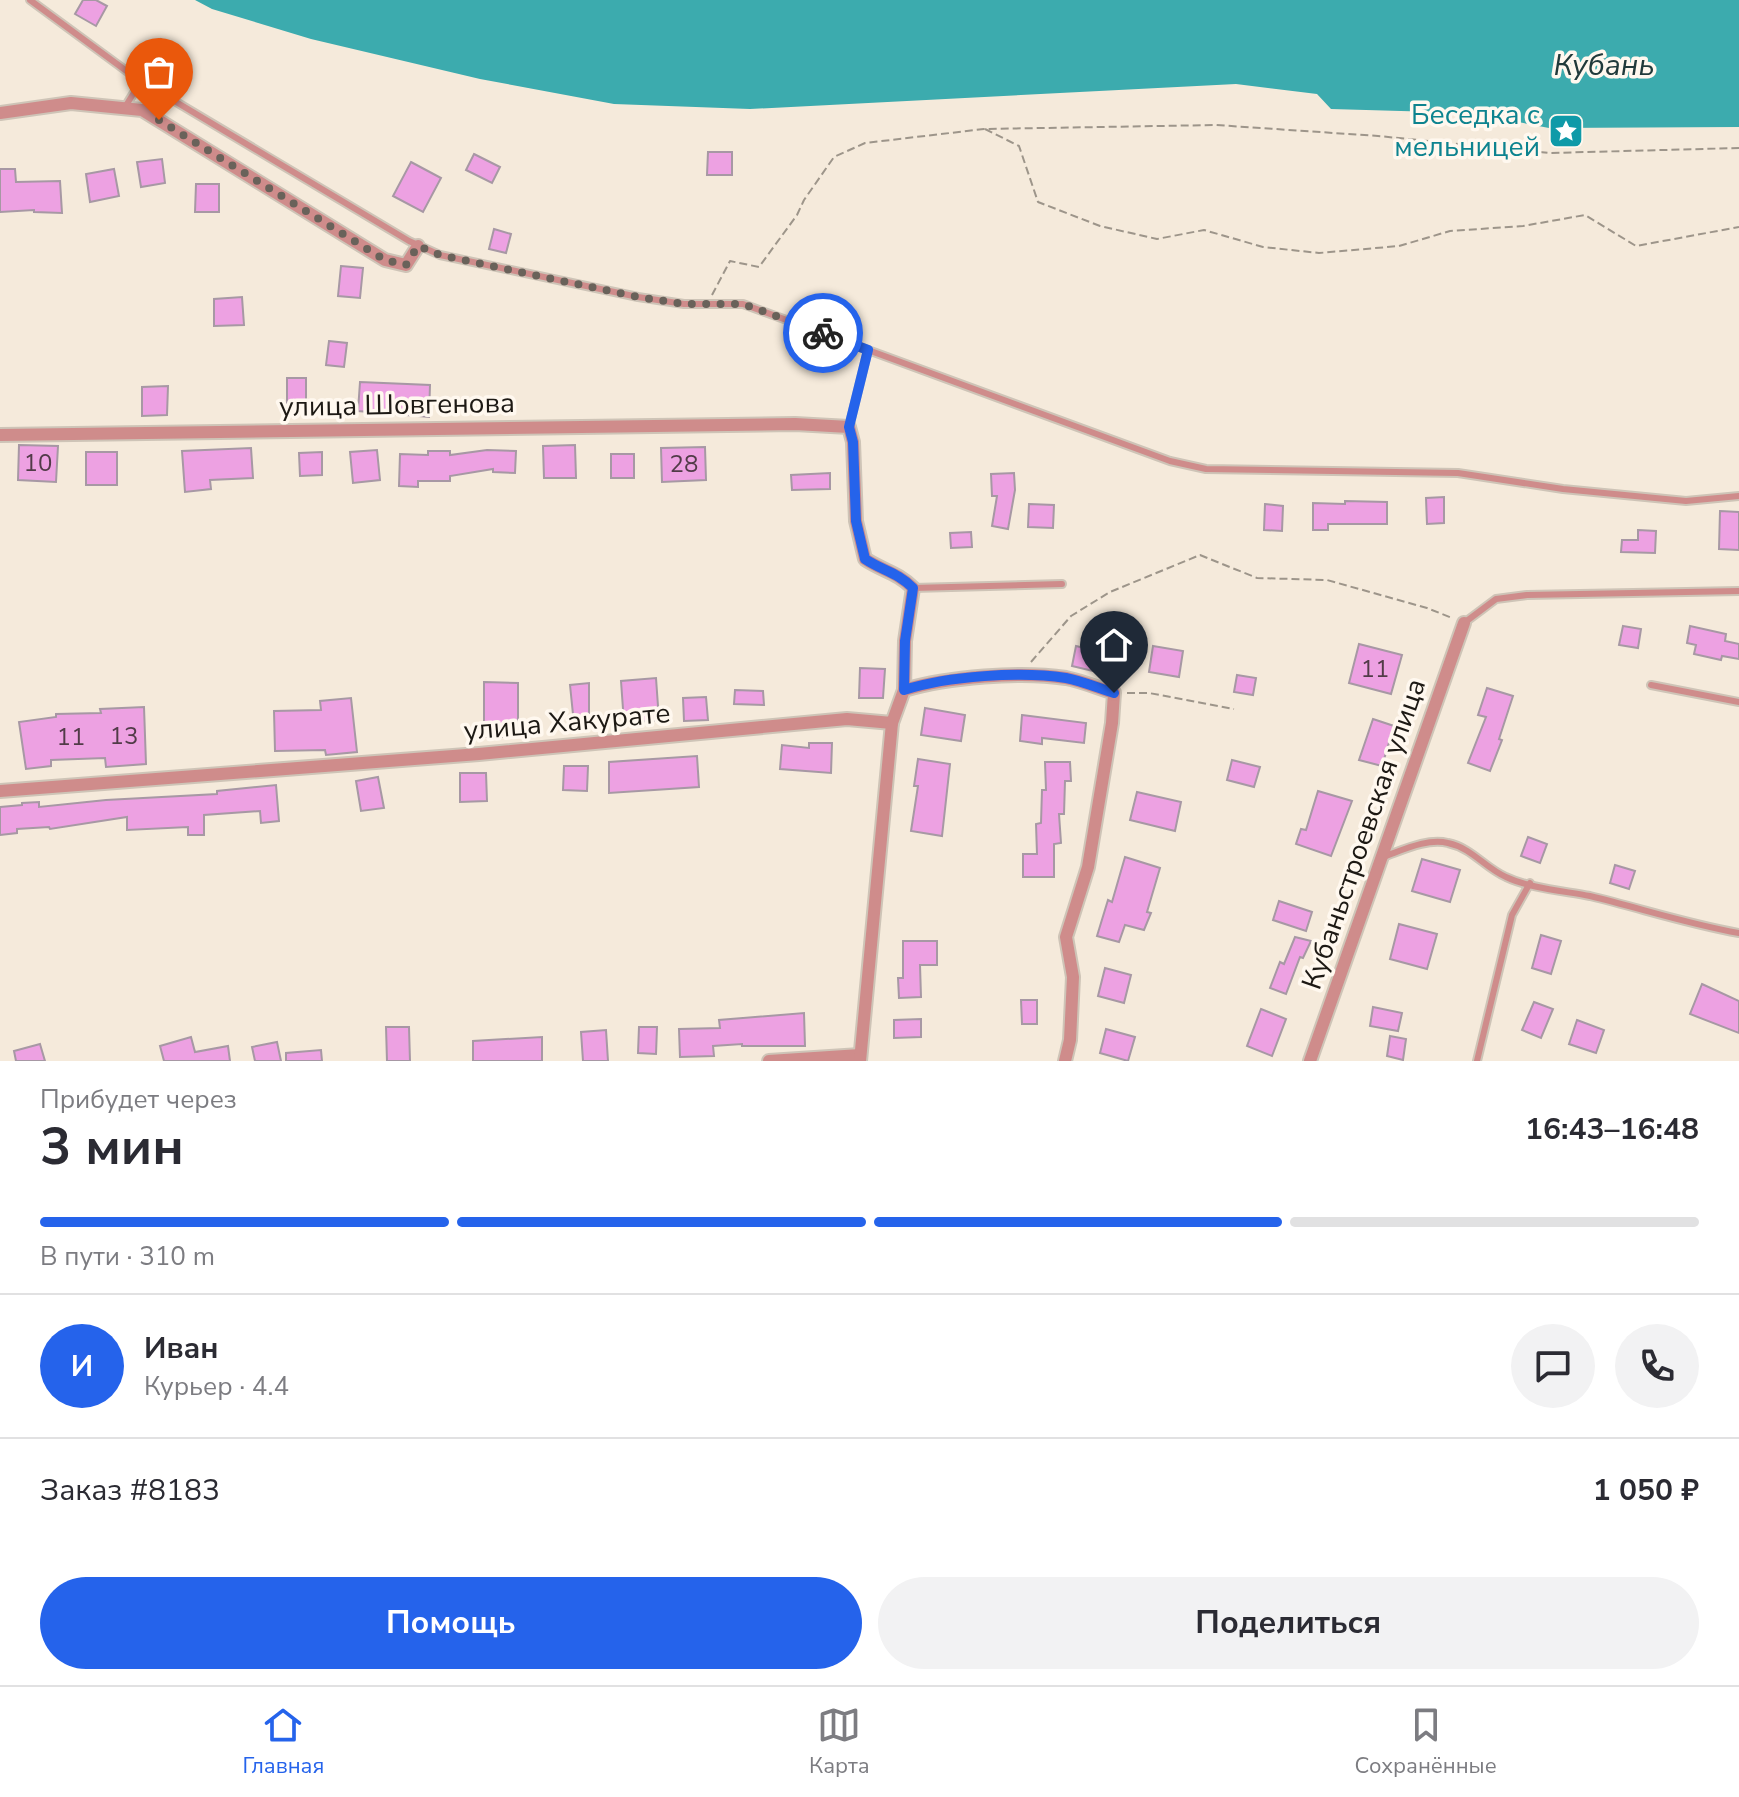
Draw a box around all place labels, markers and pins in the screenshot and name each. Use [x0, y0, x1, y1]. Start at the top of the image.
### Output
pin [125, 38, 193, 120]
place label: Беседка с мельницей [1394, 96, 1540, 166]
place icon: Беседка с мельницей [1547, 112, 1585, 150]
pin [1080, 611, 1148, 693]

